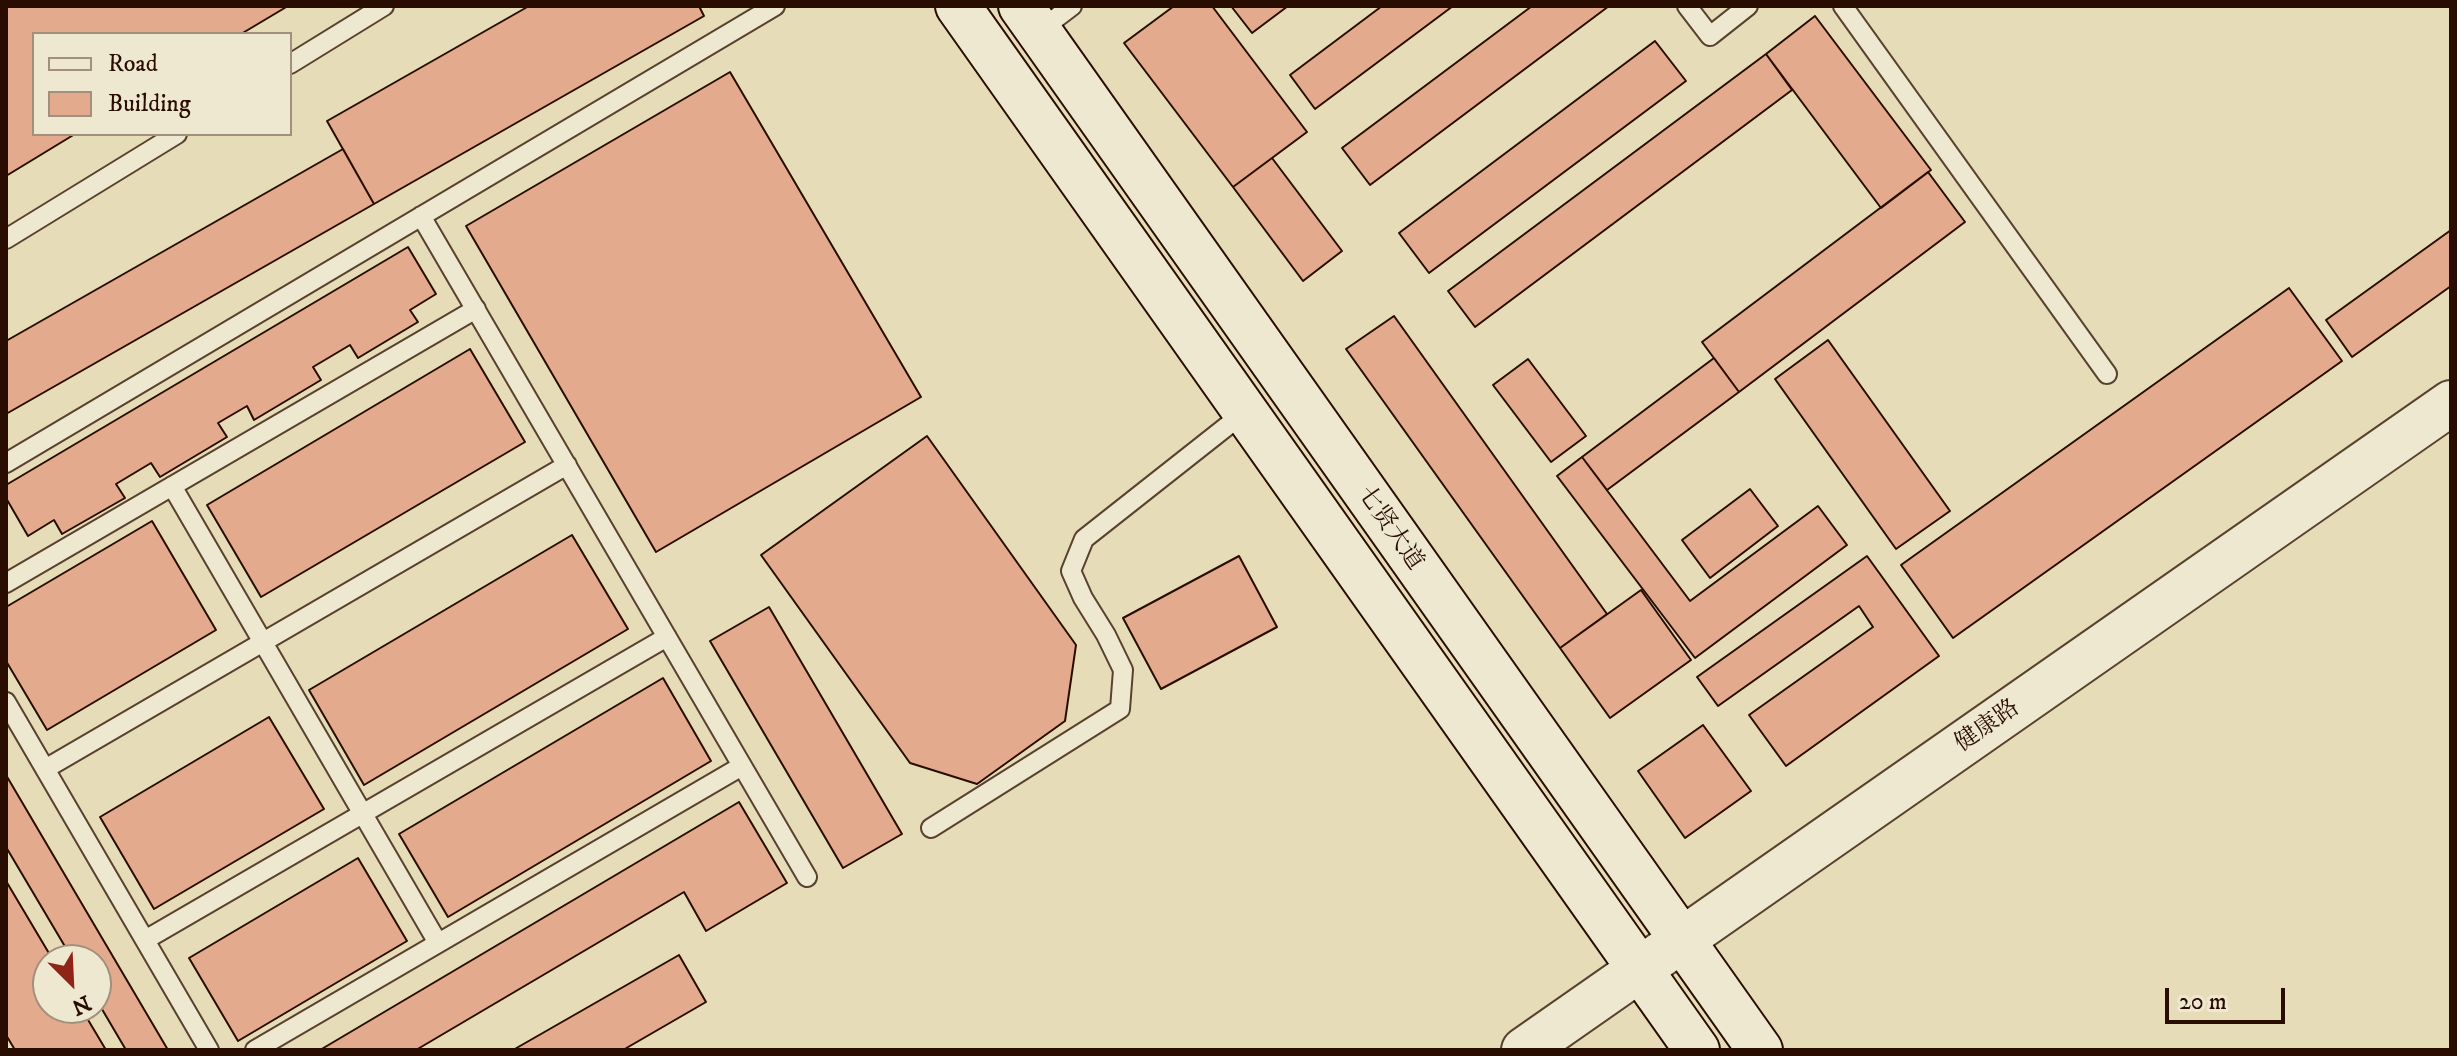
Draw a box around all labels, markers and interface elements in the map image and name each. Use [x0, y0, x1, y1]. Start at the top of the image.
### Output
legend [32, 32, 292, 136]
text: Road [108, 49, 158, 79]
text: Building [108, 89, 191, 119]
street label: 七贤大道 [1350, 481, 1428, 577]
street label: 健康路 [1950, 695, 2026, 759]
north arrow [32, 944, 112, 1024]
scale bar [2169, 972, 2289, 1022]
text: 20 m [2179, 987, 2227, 1017]
text: N [67, 989, 95, 1021]

